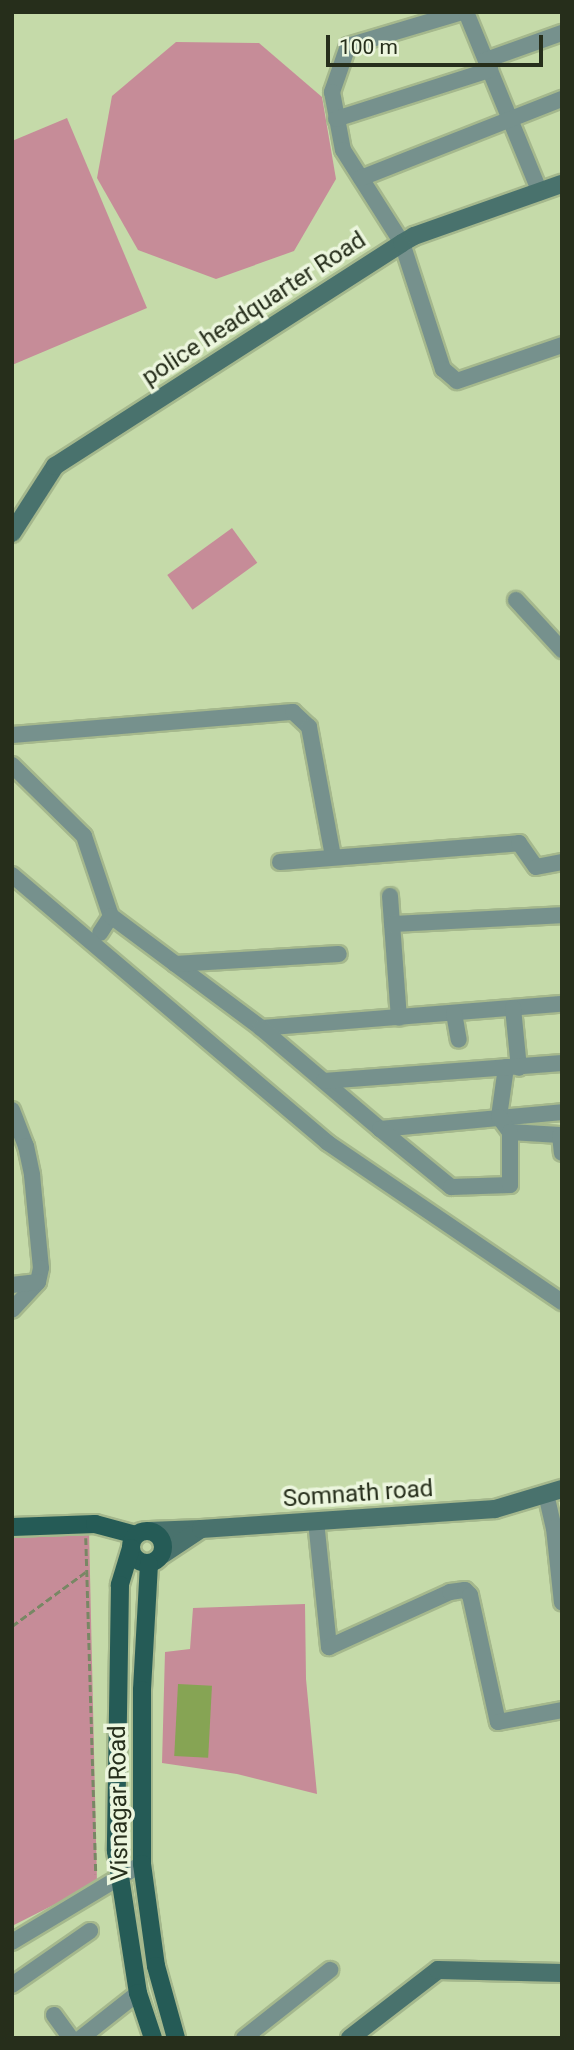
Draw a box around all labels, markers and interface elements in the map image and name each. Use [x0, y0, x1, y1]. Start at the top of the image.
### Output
scale bar [329, 21, 546, 65]
text: 100 m [339, 35, 398, 59]
street label: police headquarter Road [137, 226, 371, 392]
street label: Somnath road [282, 1474, 434, 1514]
street label: Visnagar Road [103, 1725, 135, 1881]

